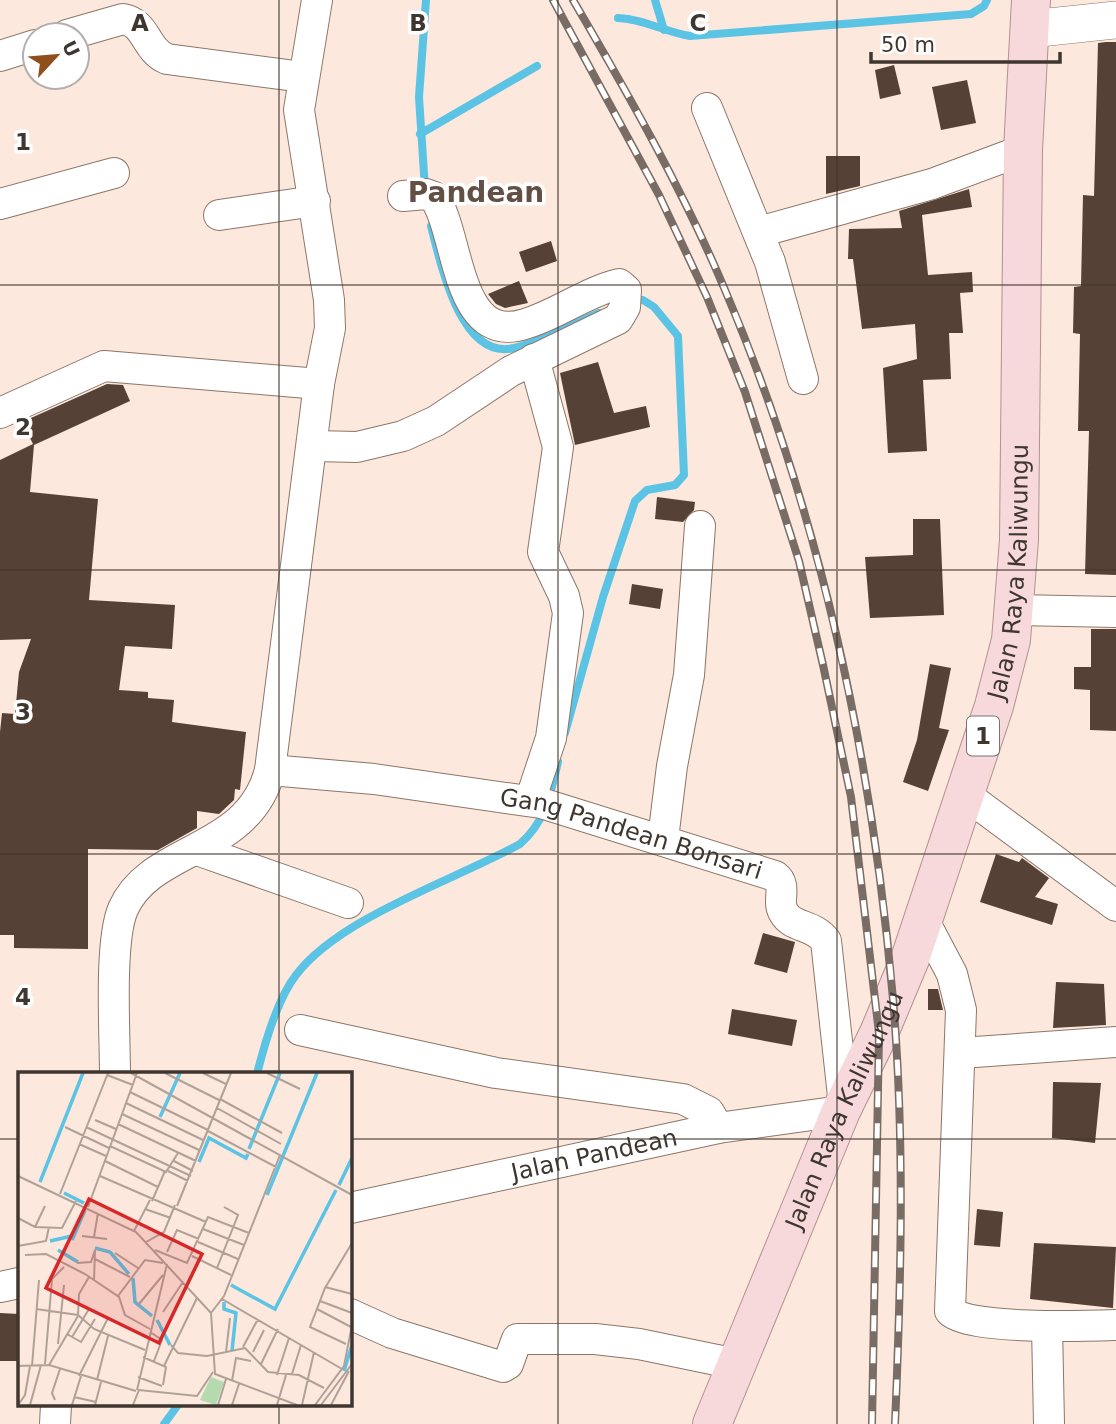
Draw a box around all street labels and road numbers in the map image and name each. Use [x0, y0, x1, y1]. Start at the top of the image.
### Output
street label: Jalan Raya Kaliwungu [982, 444, 1034, 704]
road number: 1 [967, 716, 999, 756]
street label: Gang Pandean Bonsari [498, 783, 766, 885]
street label: Jalan Raya Kaliwungu [779, 987, 909, 1235]
street label: Jalan Pandean [507, 1123, 680, 1187]

